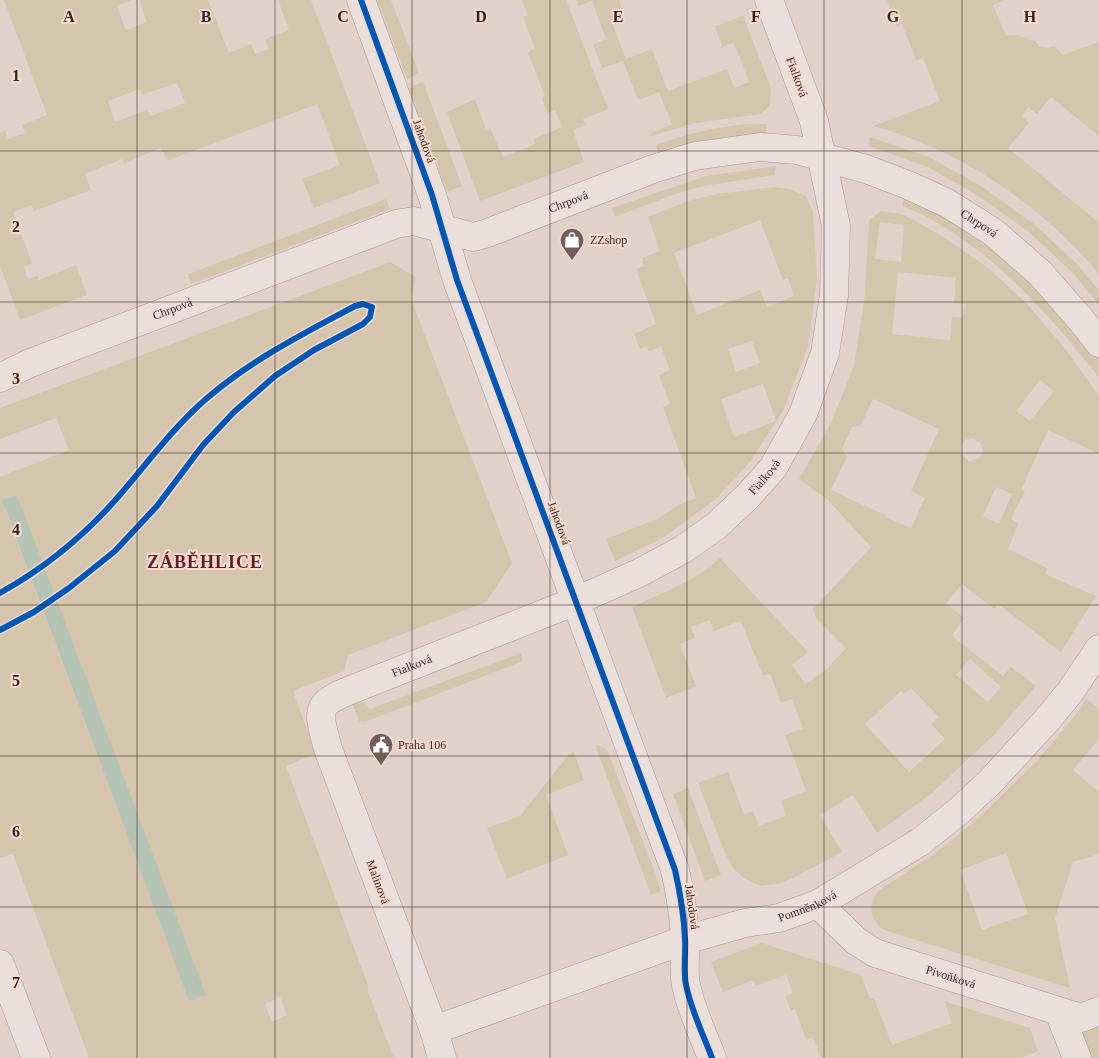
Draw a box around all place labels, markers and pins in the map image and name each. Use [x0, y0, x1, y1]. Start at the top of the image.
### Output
shop icon: ZZshop [559, 227, 585, 261]
place label: ZZshop [590, 233, 627, 247]
public building icon: Praha 106 [368, 732, 394, 766]
place label: Praha 106 [398, 738, 446, 752]

